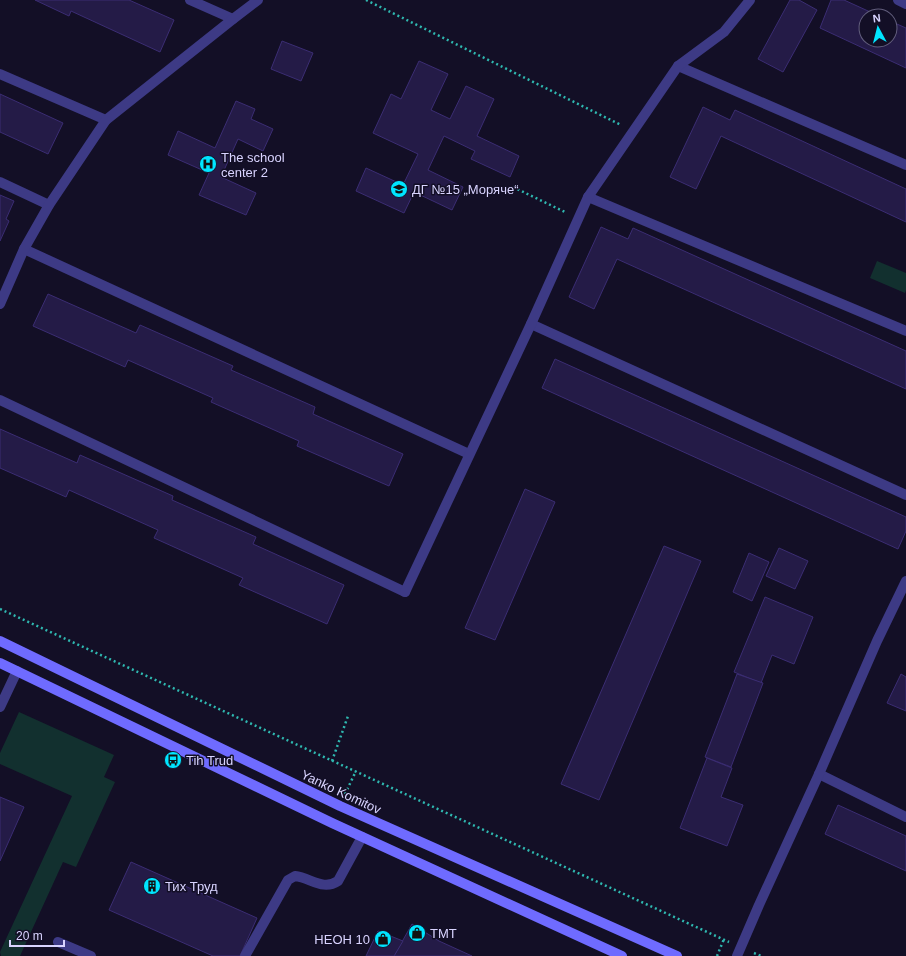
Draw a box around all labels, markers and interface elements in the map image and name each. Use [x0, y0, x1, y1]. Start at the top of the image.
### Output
north arrow [858, 8, 898, 48]
text: N [872, 12, 882, 25]
place label: The school center 2 [221, 150, 285, 180]
hospital icon: The school center 2 [198, 154, 218, 174]
school or university icon: ДГ №15 „Моряче“ [389, 179, 409, 199]
place label: ДГ №15 „Моряче“ [412, 182, 518, 197]
bus stop icon: Tih Trud [163, 750, 183, 770]
place label: Tih Trud [186, 753, 233, 768]
street label: Yanko Komitov [299, 767, 384, 817]
building icon: Тих Труд [142, 876, 162, 896]
place label: Тих Труд [165, 879, 218, 894]
scale bar [10, 922, 64, 948]
shop icon: TMT [407, 923, 427, 943]
place label: TMT [430, 926, 457, 941]
text: 20 m [16, 929, 43, 943]
shop icon: НЕОН 10 [373, 929, 393, 949]
place label: НЕОН 10 [314, 932, 370, 947]

